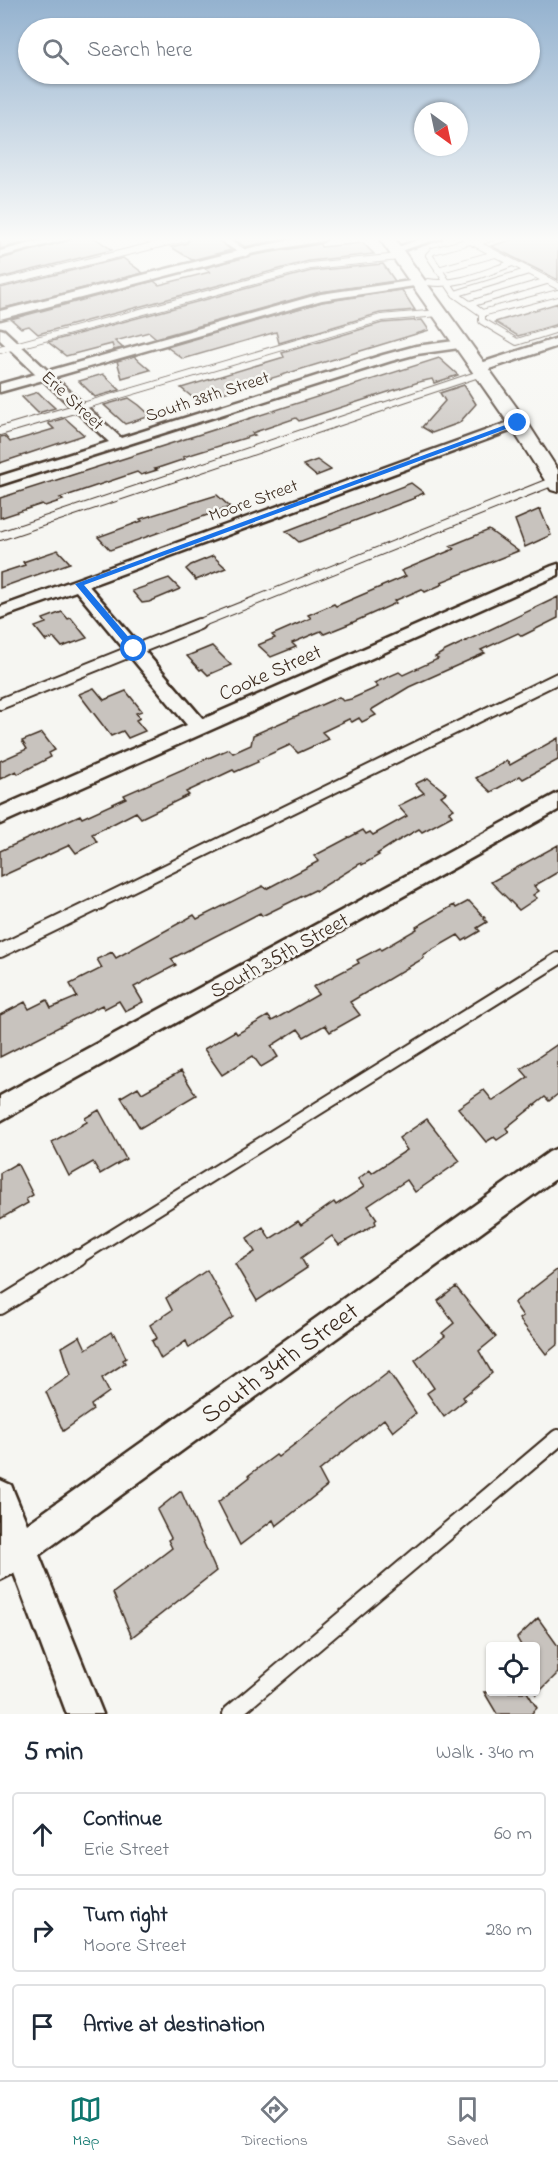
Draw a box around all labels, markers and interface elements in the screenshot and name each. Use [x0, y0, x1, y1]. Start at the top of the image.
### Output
search box [18, 18, 540, 84]
icon: search [39, 35, 72, 68]
text: Search here [87, 35, 192, 67]
north arrow [414, 102, 468, 156]
street label: Erie Street [34, 365, 109, 437]
street label: South 38th Street [142, 366, 273, 430]
route end [504, 409, 530, 435]
street label: Moore Street [205, 474, 302, 530]
route start [120, 635, 146, 661]
street label: Cooke Street [215, 638, 327, 710]
street label: South 35th Street [205, 906, 355, 1007]
street label: South 34th Street [194, 1294, 368, 1435]
map controls [486, 1642, 540, 1696]
button: locate [486, 1642, 540, 1696]
text: 5 min [24, 1734, 83, 1772]
text: Walk · 340 m [436, 1739, 534, 1768]
text: Continue [83, 1804, 162, 1836]
icon: ahead [26, 1818, 59, 1851]
text: 60 m [494, 1820, 532, 1849]
text: Erie Street [83, 1836, 169, 1865]
text: Turn right [83, 1900, 168, 1932]
icon: right [26, 1914, 59, 1947]
text: 280 m [485, 1916, 532, 1945]
text: Moore Street [83, 1932, 187, 1961]
icon: arrive [26, 2010, 59, 2043]
text: Arrive at destination [83, 2010, 265, 2042]
tab: Map [69, 2093, 102, 2153]
tab: Directions [241, 2093, 308, 2153]
tab: Saved [447, 2093, 489, 2153]

